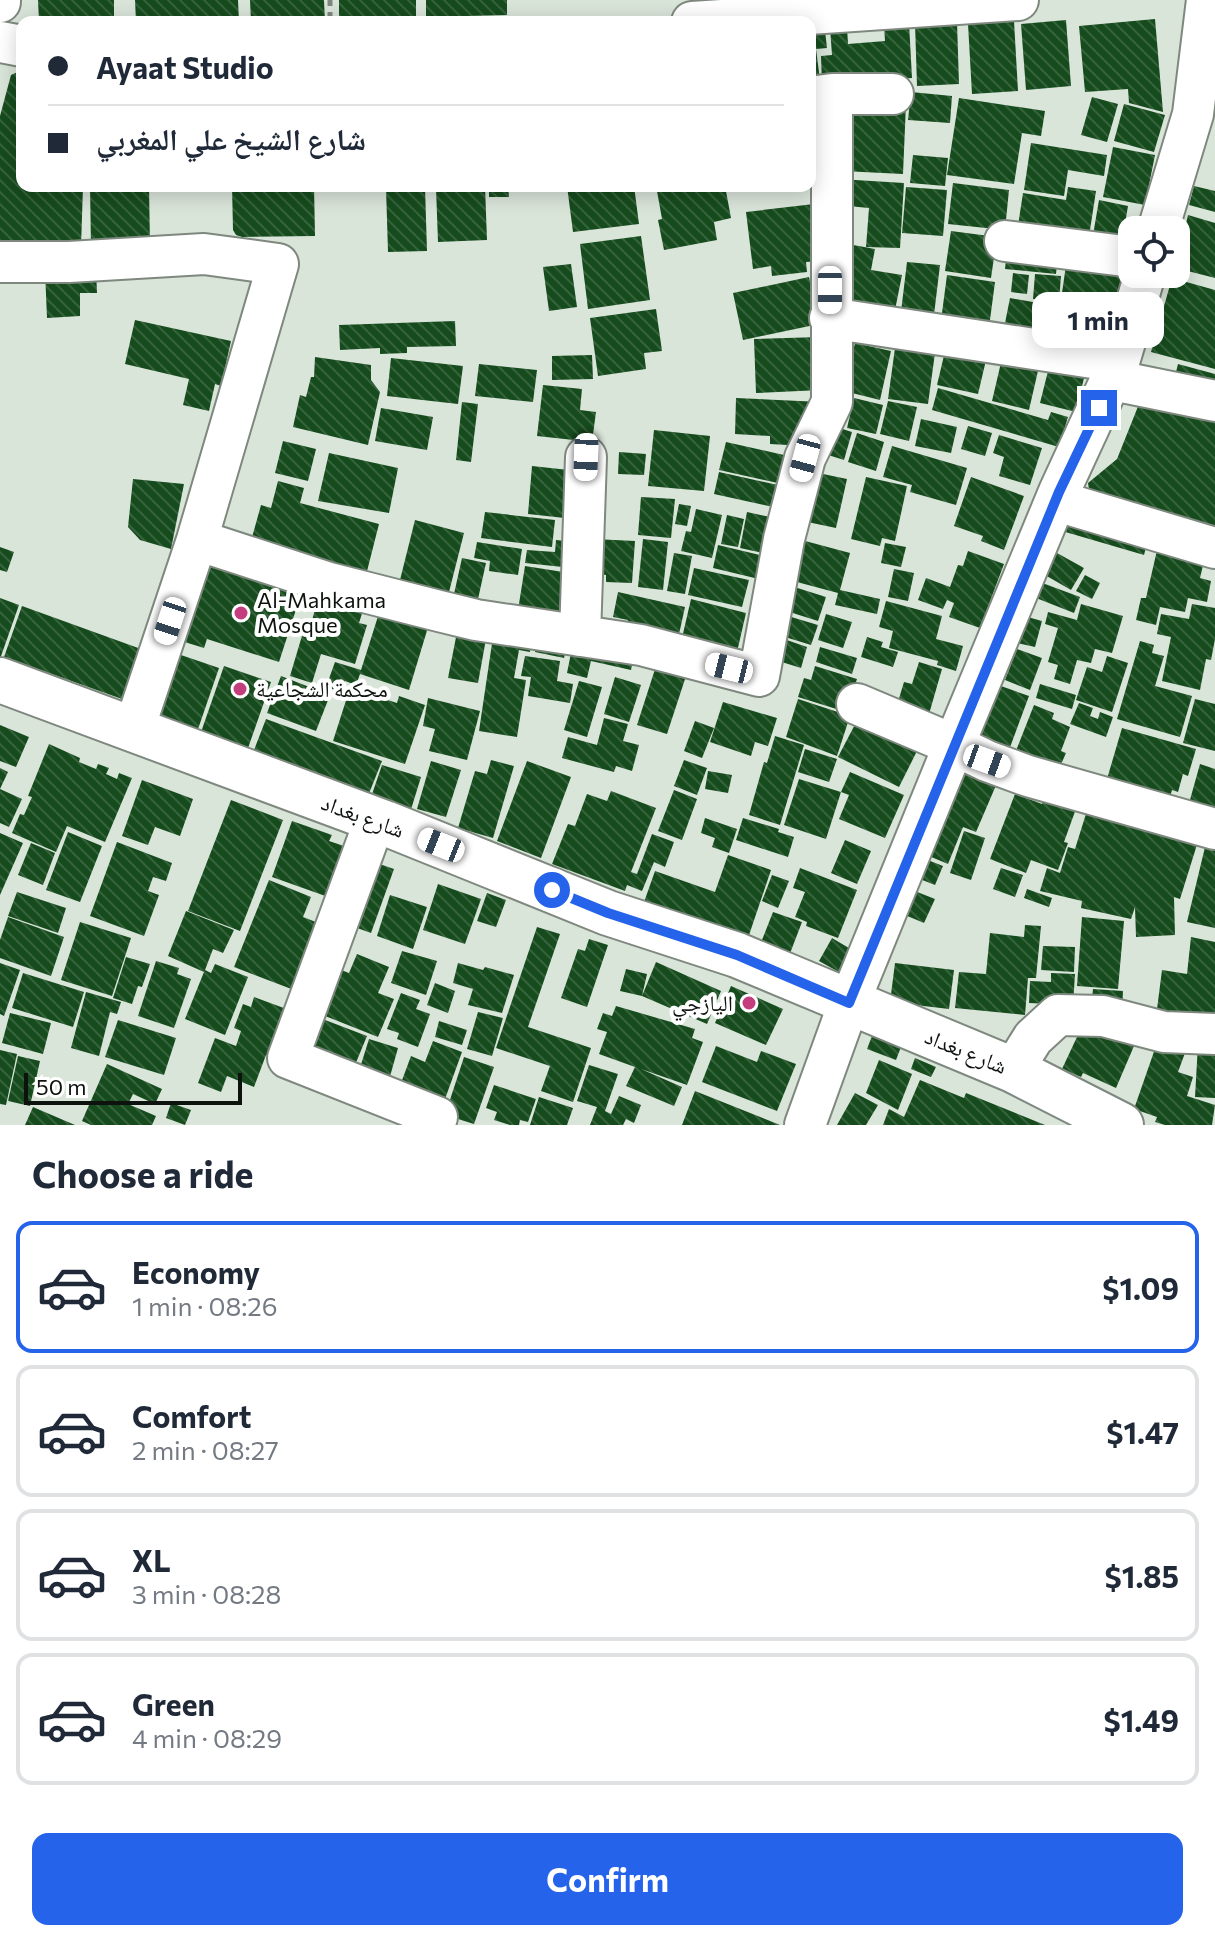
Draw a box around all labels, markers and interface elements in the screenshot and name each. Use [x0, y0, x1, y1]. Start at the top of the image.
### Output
text: Ayaat Studio [96, 48, 274, 85]
text: شارع الشيخ علي المغربي [96, 119, 366, 156]
map controls [1118, 216, 1190, 288]
button: locate [1118, 216, 1190, 288]
car [818, 266, 842, 314]
callout: 1 min [1033, 292, 1165, 348]
text: 1 min [1067, 304, 1129, 335]
route end [1081, 390, 1117, 426]
car [787, 432, 823, 484]
car [573, 433, 599, 481]
place label: Al-Mahkama Mosque [257, 586, 386, 638]
car [151, 594, 189, 648]
marker: Al-Mahkama Mosque [232, 604, 250, 622]
car [703, 651, 755, 685]
place label: محكمة الشجاعية [256, 675, 388, 702]
marker: محكمة الشجاعية [231, 680, 249, 698]
car [960, 742, 1014, 780]
street label: شارع بغداد [318, 788, 408, 844]
car [414, 825, 468, 865]
route start [534, 872, 570, 908]
place label: اليازجي [672, 989, 733, 1021]
marker: اليازجي [740, 994, 758, 1012]
street label: شارع بغداد [921, 1022, 1011, 1080]
scale bar [24, 1069, 242, 1105]
text: 50 m [36, 1073, 86, 1100]
text: Choose a ride [32, 1151, 253, 1195]
icon: car [36, 1251, 108, 1323]
text: Economy [132, 1253, 260, 1290]
text: $1.09 [1102, 1269, 1179, 1306]
text: 1 min · 08:26 [132, 1290, 277, 1321]
icon: car [36, 1395, 108, 1467]
text: Comfort [132, 1397, 251, 1434]
text: $1.47 [1106, 1413, 1179, 1450]
text: 2 min · 08:27 [132, 1434, 279, 1465]
icon: car [36, 1539, 108, 1611]
text: XL [132, 1541, 171, 1578]
text: $1.85 [1105, 1557, 1179, 1594]
text: 3 min · 08:28 [132, 1578, 281, 1609]
icon: car [36, 1683, 108, 1755]
text: Green [132, 1685, 215, 1722]
text: $1.49 [1104, 1701, 1179, 1738]
text: 4 min · 08:29 [132, 1722, 282, 1753]
button: Confirm [32, 1833, 1183, 1925]

